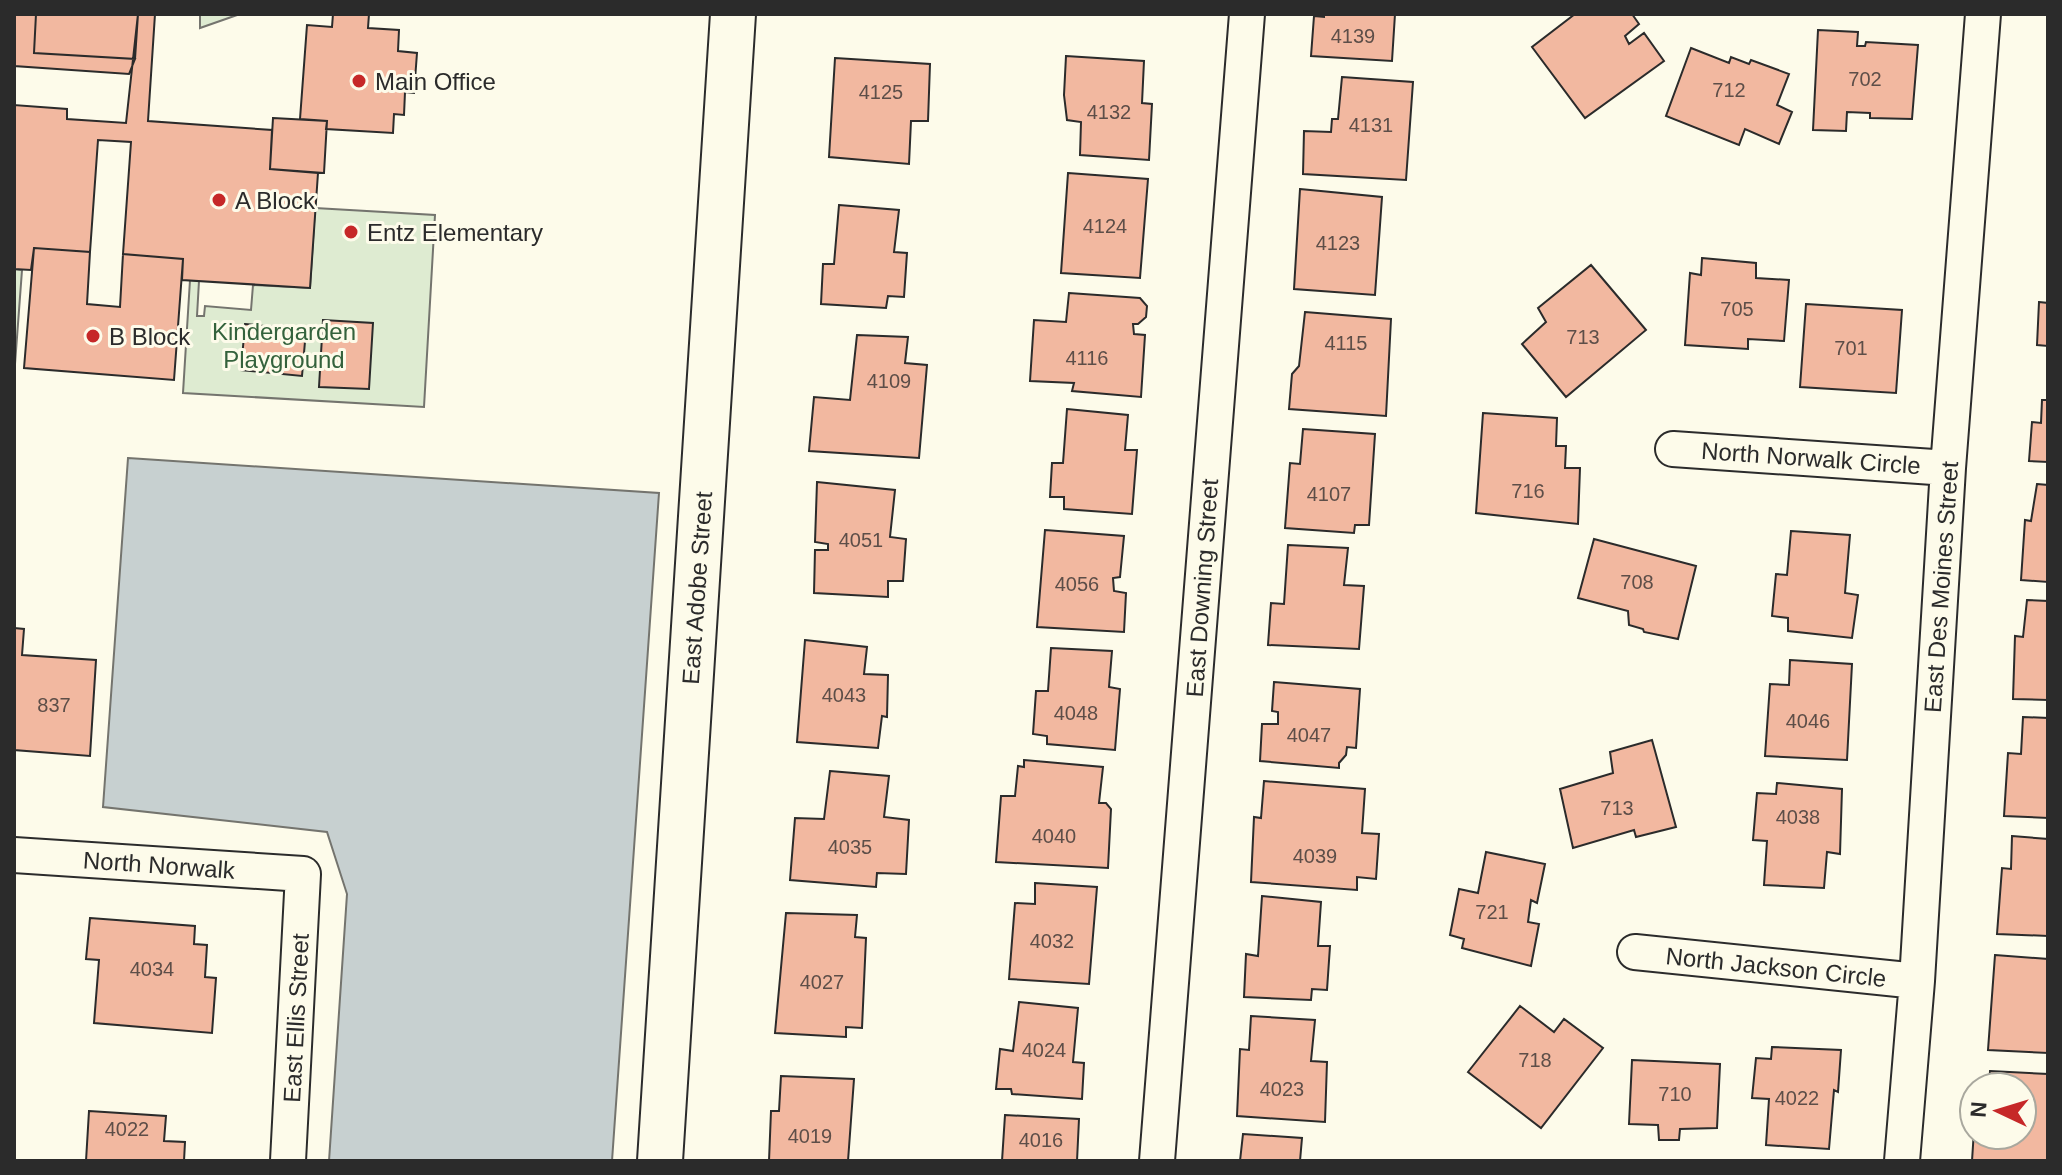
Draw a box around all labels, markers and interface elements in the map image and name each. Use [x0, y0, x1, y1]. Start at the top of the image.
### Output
house number: 4139 [1331, 25, 1375, 47]
place label: Main Office [375, 68, 496, 95]
house number: 702 [1848, 68, 1882, 90]
marker: Main Office [350, 72, 368, 90]
house number: 712 [1712, 79, 1746, 101]
house number: 4125 [859, 81, 903, 103]
house number: 4132 [1087, 101, 1131, 123]
house number: 4131 [1349, 114, 1393, 136]
place label: A Block [235, 187, 316, 214]
marker: A Block [210, 191, 228, 209]
house number: 4124 [1083, 215, 1127, 237]
place label: Entz Elementary [367, 219, 543, 246]
marker: Entz Elementary [342, 223, 360, 241]
house number: 4123 [1316, 232, 1360, 254]
house number: 705 [1720, 298, 1754, 320]
park label: Kindergarden Playground [212, 318, 356, 373]
place label: B Block [109, 323, 191, 350]
house number: 713 [1566, 326, 1600, 348]
marker: B Block [84, 327, 102, 345]
house number: 4115 [1324, 332, 1368, 354]
house number: 701 [1834, 337, 1868, 359]
house number: 4116 [1065, 347, 1109, 369]
house number: 4109 [867, 370, 911, 392]
street label: North Norwalk Circle [1700, 437, 1922, 479]
street label: East Des Moines Street [1919, 460, 1963, 714]
street label: East Downing Street [1181, 478, 1223, 698]
house number: 716 [1511, 480, 1545, 502]
house number: 4107 [1307, 483, 1351, 505]
street label: East Adobe Street [677, 490, 717, 685]
house number: 4051 [839, 529, 883, 551]
house number: 708 [1620, 571, 1654, 593]
house number: 4056 [1055, 573, 1099, 595]
house number: 4043 [822, 684, 866, 706]
house number: 837 [37, 694, 71, 716]
house number: 4048 [1054, 702, 1098, 724]
house number: 4046 [1786, 710, 1830, 732]
house number: 4047 [1287, 724, 1331, 746]
house number: 713 [1600, 797, 1634, 819]
house number: 4038 [1776, 806, 1820, 828]
house number: 4040 [1032, 825, 1076, 847]
house number: 4035 [828, 836, 872, 858]
house number: 4039 [1293, 845, 1337, 867]
street label: North Norwalk [82, 846, 237, 884]
house number: 721 [1475, 901, 1509, 923]
house number: 4032 [1030, 930, 1074, 952]
street label: East Ellis Street [278, 932, 314, 1103]
street label: North Jackson Circle [1664, 942, 1888, 992]
house number: 4034 [130, 958, 174, 980]
house number: 4027 [800, 971, 844, 993]
house number: 4024 [1022, 1039, 1066, 1061]
house number: 718 [1518, 1049, 1552, 1071]
north arrow [1958, 1071, 2038, 1151]
house number: 4023 [1260, 1078, 1304, 1100]
house number: 710 [1658, 1083, 1692, 1105]
house number: 4022 [1775, 1087, 1819, 1109]
text: N [1966, 1101, 1992, 1118]
house number: 4022 [105, 1118, 149, 1140]
house number: 4019 [788, 1125, 832, 1147]
house number: 4016 [1019, 1129, 1063, 1151]

